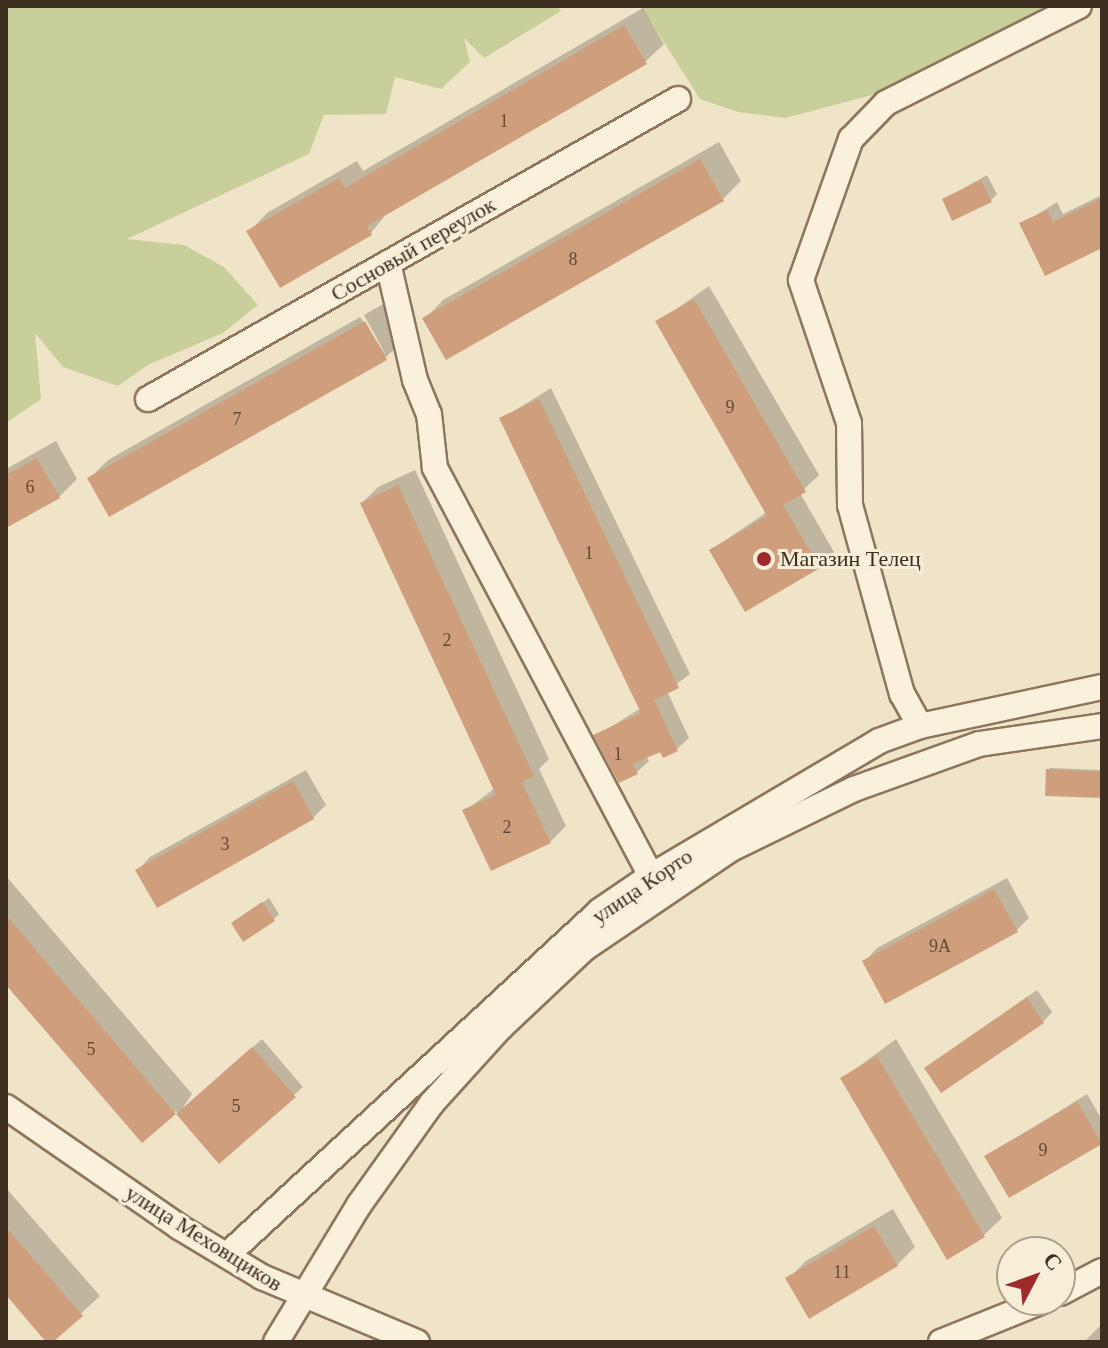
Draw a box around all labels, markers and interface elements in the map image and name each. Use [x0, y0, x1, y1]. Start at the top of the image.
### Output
house number: 1 [500, 110, 508, 132]
street label: Сосновый переулок [326, 191, 500, 307]
house number: 8 [568, 248, 578, 270]
house number: 9 [726, 396, 734, 418]
house number: 7 [232, 408, 242, 430]
house number: 6 [26, 476, 34, 498]
house number: 1 [584, 542, 594, 564]
place label: Магазин Телец [780, 546, 921, 572]
marker: Магазин Телец [755, 550, 773, 568]
house number: 2 [442, 629, 452, 651]
house number: 1 [614, 743, 622, 765]
house number: 2 [502, 816, 512, 838]
house number: 3 [220, 833, 230, 855]
street label: улица Корто [587, 843, 697, 929]
house number: 9А [929, 935, 951, 957]
house number: 5 [86, 1038, 96, 1060]
house number: 5 [232, 1095, 240, 1117]
house number: 9 [1038, 1139, 1048, 1161]
street label: улица Меховщиков [121, 1179, 287, 1297]
north arrow [996, 1236, 1076, 1316]
text: С [1038, 1247, 1068, 1275]
house number: 11 [833, 1261, 851, 1283]

